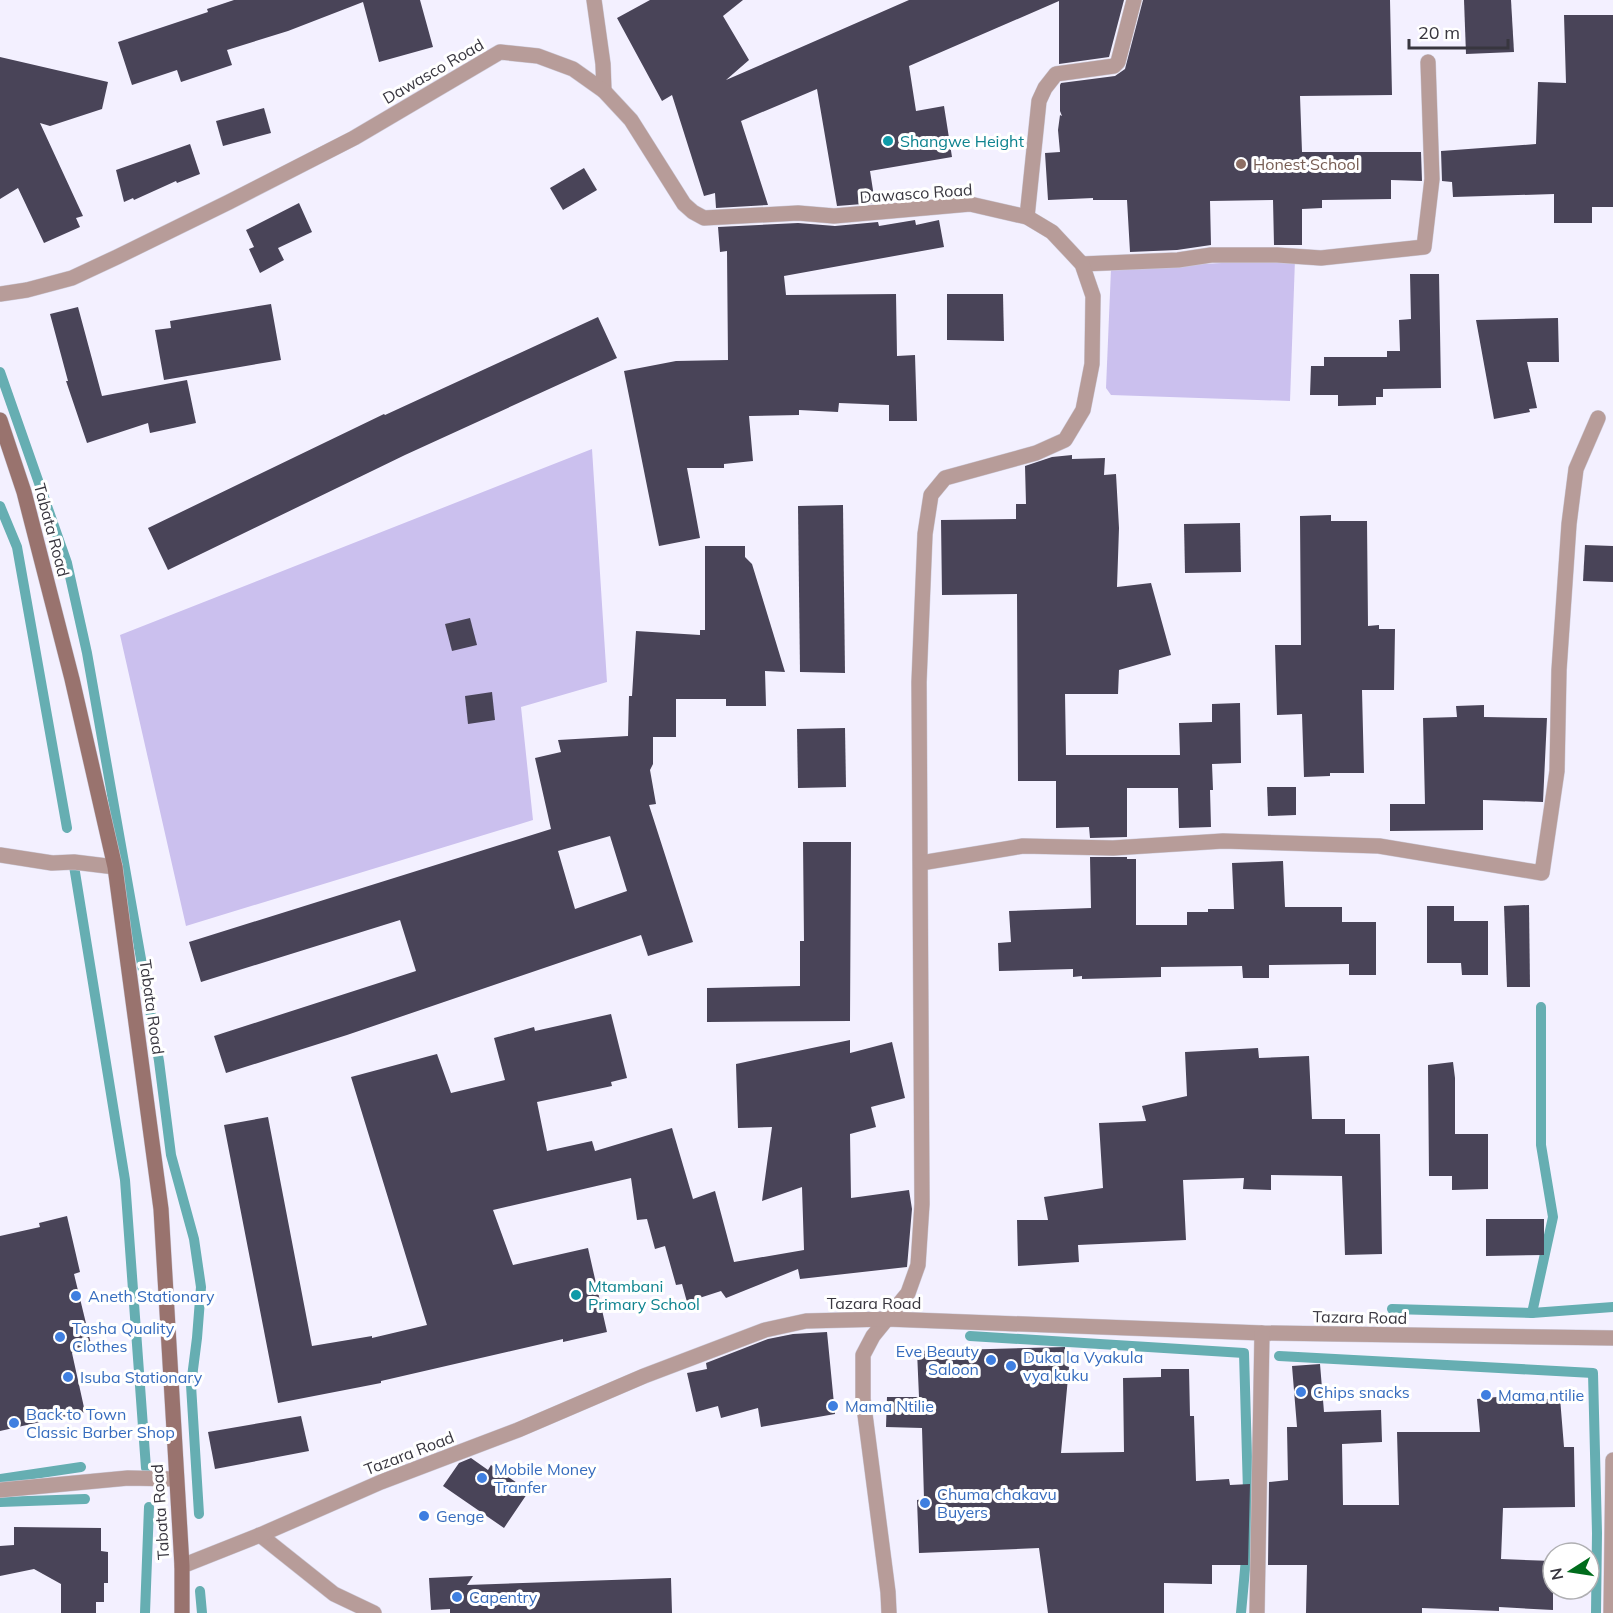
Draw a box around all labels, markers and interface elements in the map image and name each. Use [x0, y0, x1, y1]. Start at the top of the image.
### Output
scale bar [1409, 12, 1508, 50]
text: 20 m [1418, 21, 1460, 44]
street label: Dawasco Road [379, 34, 487, 108]
place label: Shangwe Height [900, 131, 1024, 151]
marker: Shangwe Height [881, 134, 895, 148]
place label: Honest School [1253, 154, 1359, 174]
marker: Honest School [1234, 157, 1248, 171]
street label: Dawasco Road [859, 179, 973, 207]
street label: Tabata Road [30, 481, 74, 579]
street label: Tabata Road [135, 958, 169, 1056]
place label: Mtambani Primary School [588, 1276, 700, 1314]
place label: Aneth Stationary [88, 1286, 215, 1306]
marker: Mtambani Primary School [569, 1288, 583, 1302]
marker: Aneth Stationary [69, 1289, 83, 1303]
street label: Tazara Road [827, 1293, 921, 1313]
street label: Tazara Road [1313, 1306, 1407, 1328]
place label: Tasha Quality Clothes [72, 1318, 175, 1356]
marker: Tasha Quality Clothes [53, 1330, 67, 1344]
place label: Eve Beauty Saloon [896, 1341, 979, 1379]
place label: Duka la Vyakula vya kuku [1023, 1347, 1143, 1385]
marker: Eve Beauty Saloon [984, 1353, 998, 1367]
marker: Duka la Vyakula vya kuku [1004, 1359, 1018, 1373]
place label: Isuba Stationary [80, 1367, 203, 1387]
marker: Isuba Stationary [61, 1370, 75, 1384]
place label: Chips snacks [1313, 1382, 1410, 1402]
marker: Chips snacks [1294, 1385, 1308, 1399]
place label: Mama ntilie [1498, 1385, 1584, 1405]
marker: Mama ntilie [1479, 1388, 1493, 1402]
place label: Mama Ntilie [845, 1396, 934, 1416]
marker: Mama Ntilie [826, 1399, 840, 1413]
place label: Back to Town Classic Barber Shop [26, 1404, 175, 1442]
marker: Back to Town Classic Barber Shop [7, 1416, 21, 1430]
street label: Tazara Road [361, 1427, 457, 1479]
place label: Mobile Money Tranfer [494, 1459, 597, 1497]
street label: Tabata Road [147, 1463, 173, 1561]
marker: Mobile Money Tranfer [475, 1471, 489, 1485]
place label: Chuma chakavu Buyers [937, 1484, 1057, 1522]
marker: Chuma chakavu Buyers [918, 1496, 932, 1510]
place label: Genge [436, 1506, 484, 1526]
marker: Genge [417, 1509, 431, 1523]
north arrow [1541, 1541, 1601, 1601]
text: N [1545, 1566, 1567, 1582]
place label: Capentry [469, 1587, 538, 1607]
marker: Capentry [450, 1590, 464, 1604]

